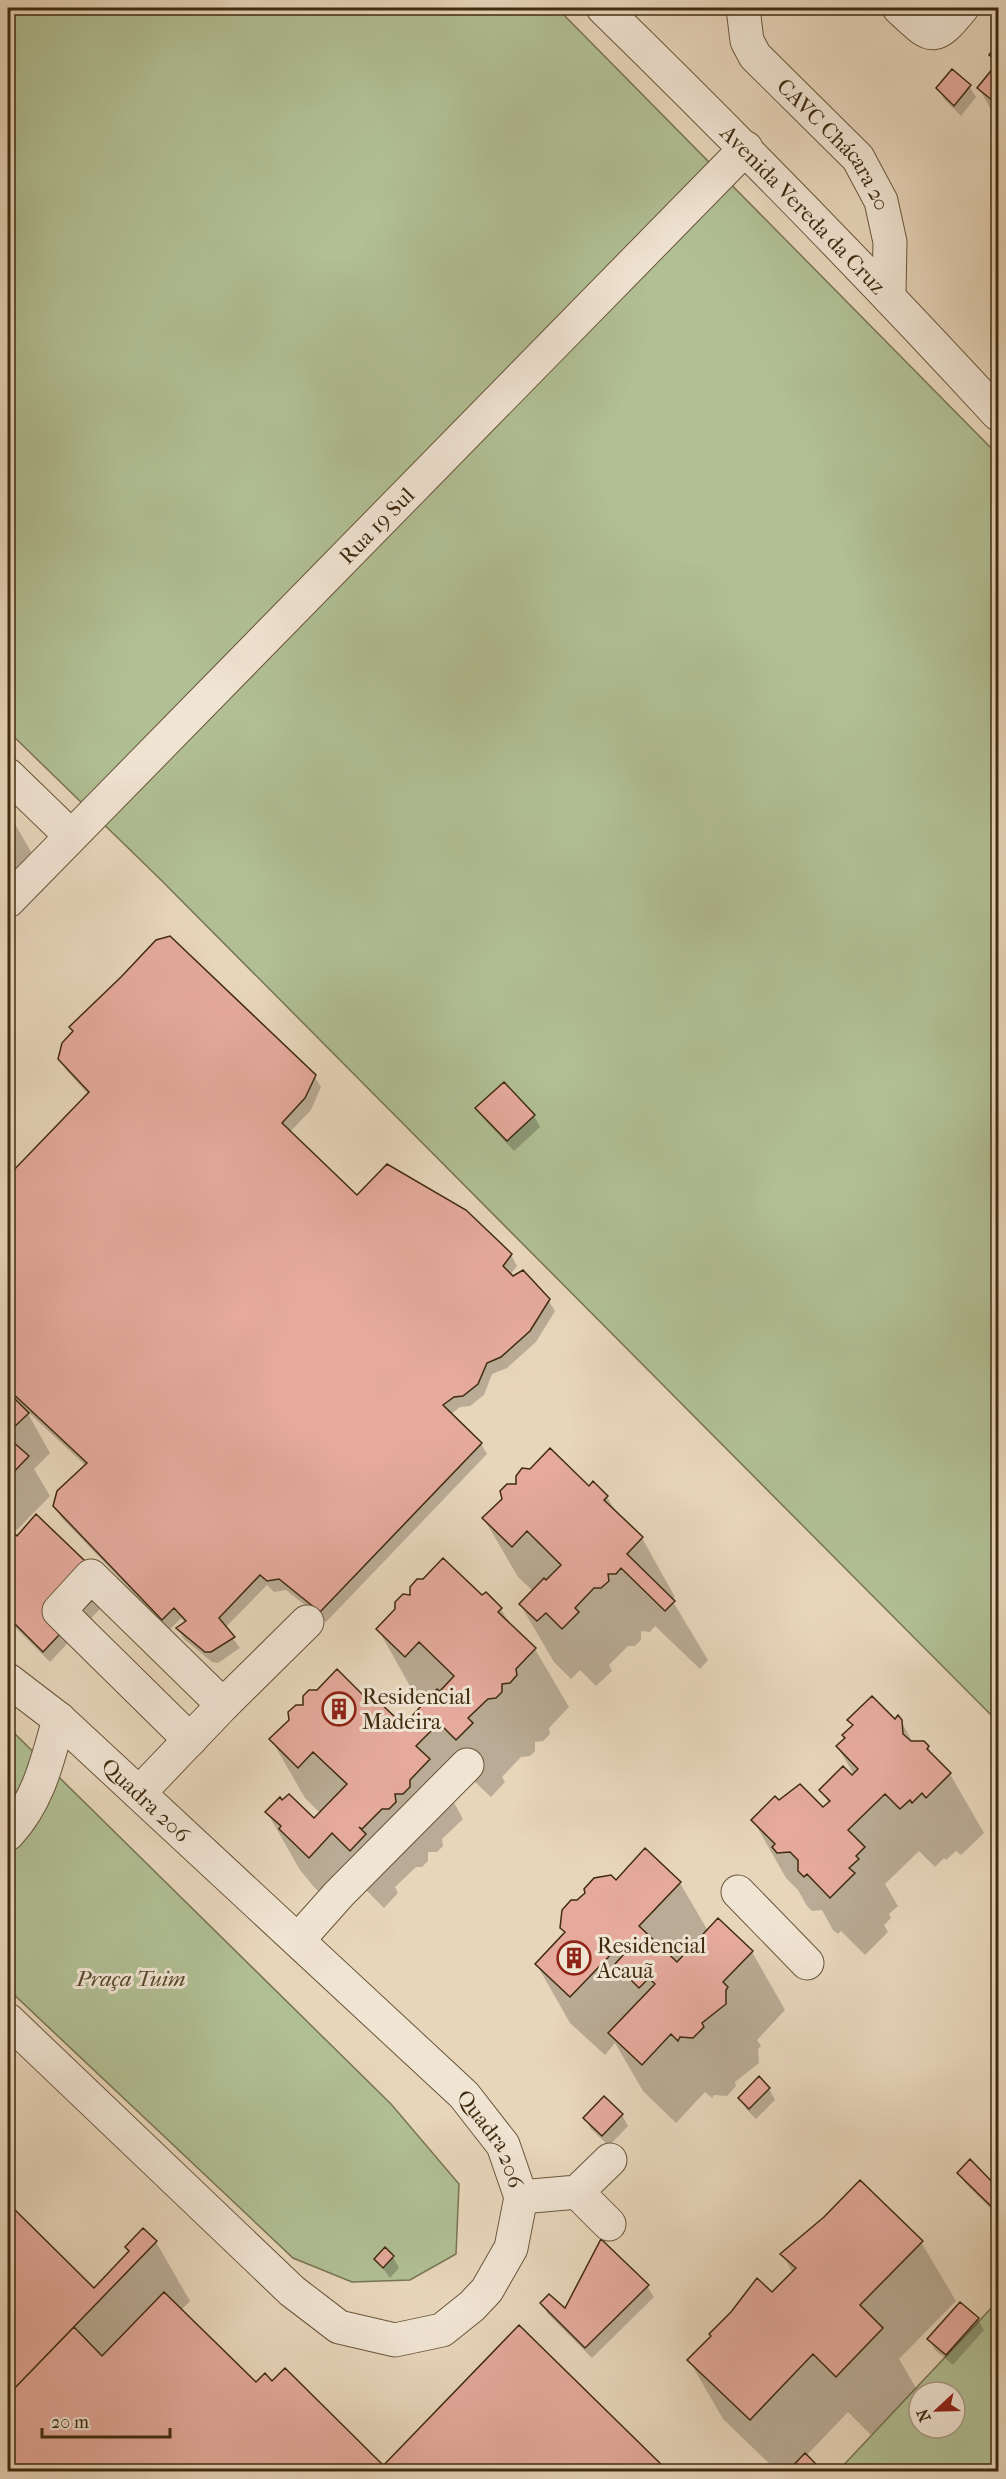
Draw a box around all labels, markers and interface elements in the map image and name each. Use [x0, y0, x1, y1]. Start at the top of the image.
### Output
street label: CAVC Chácara 20 [771, 73, 895, 213]
street label: Avenida Vereda da Cruz [714, 119, 891, 300]
street label: Rua 19 Sul [334, 482, 420, 570]
place label: Residencial Madeira [362, 1684, 471, 1735]
building icon: Residencial Madeira [321, 1691, 357, 1727]
street label: Quadra 206 [96, 1753, 195, 1848]
place label: Residencial Acauã [596, 1933, 706, 1984]
building icon: Residencial Acauã [556, 1940, 592, 1976]
park label: Praça Tuim [75, 1966, 186, 1992]
street label: Quadra 206 [451, 2085, 529, 2192]
north arrow [907, 2380, 967, 2440]
scale bar [42, 2401, 170, 2439]
text: N [912, 2405, 935, 2425]
text: 20 m [51, 2412, 89, 2433]

